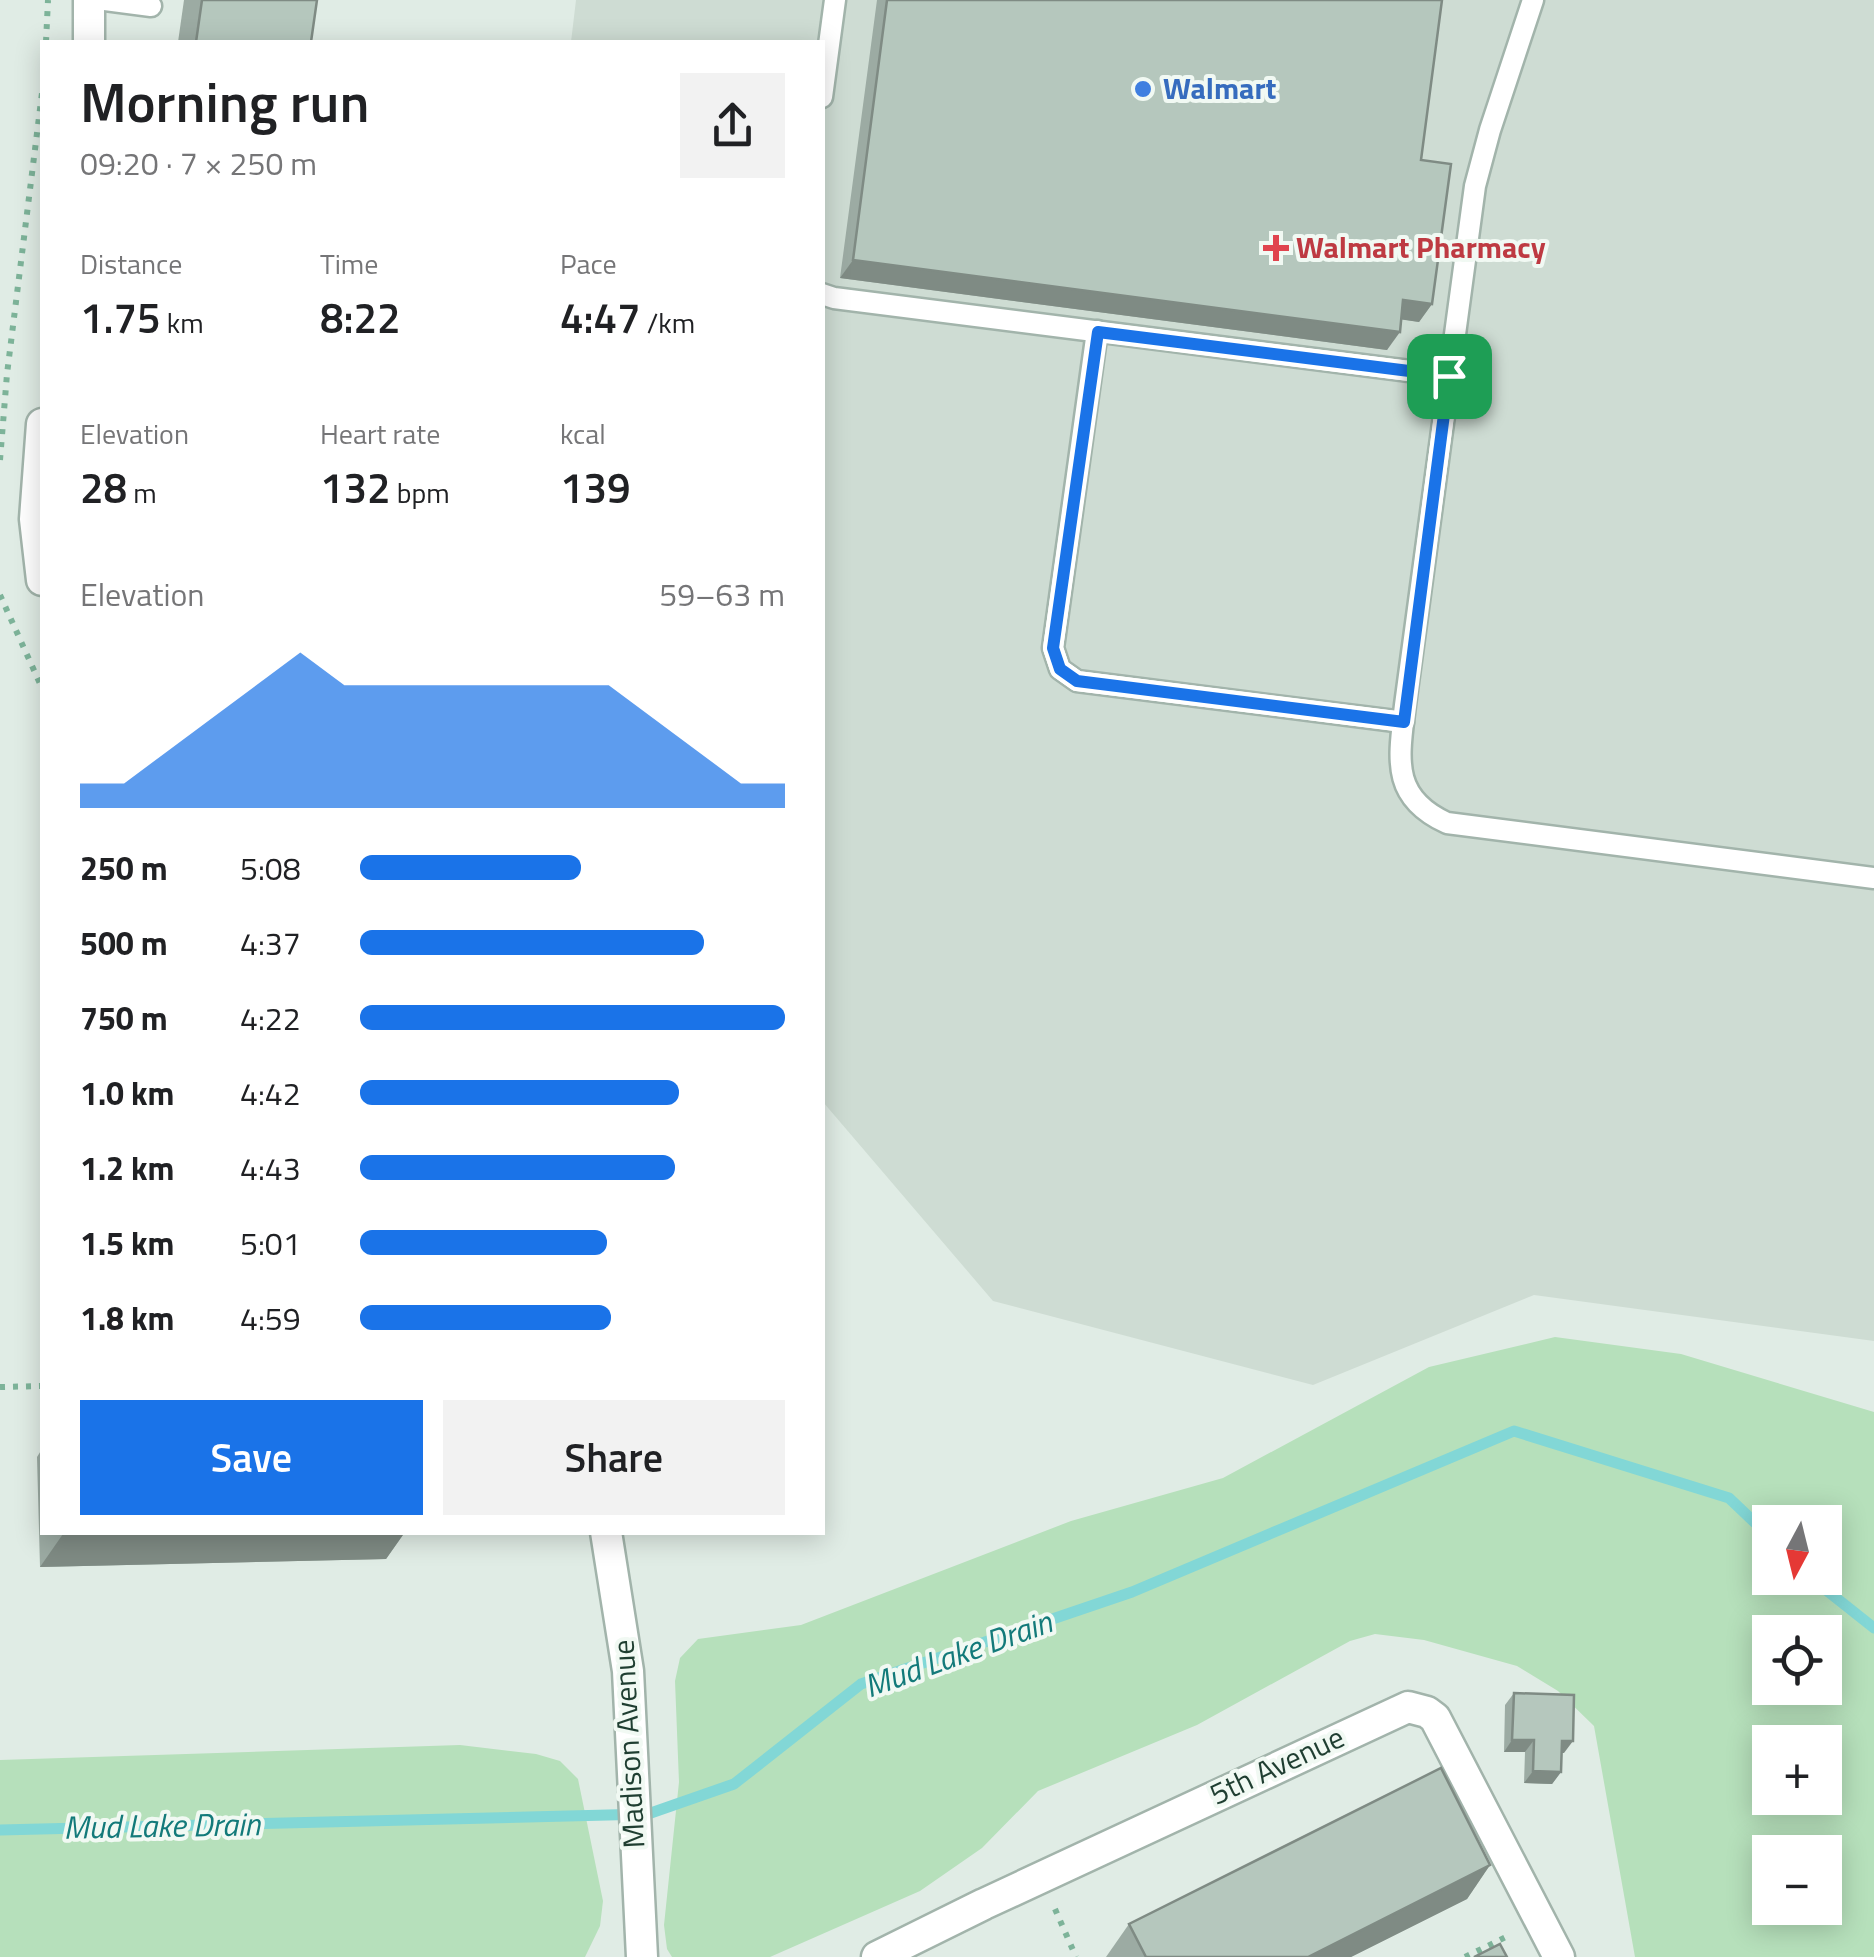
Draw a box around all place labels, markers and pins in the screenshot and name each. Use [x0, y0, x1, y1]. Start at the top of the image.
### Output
place label: Walmart [1163, 65, 1277, 111]
marker: Walmart [1132, 78, 1154, 100]
place label: Walmart Pharmacy [1296, 224, 1546, 270]
marker: Walmart Pharmacy [1265, 237, 1287, 259]
pin [1407, 334, 1492, 419]

